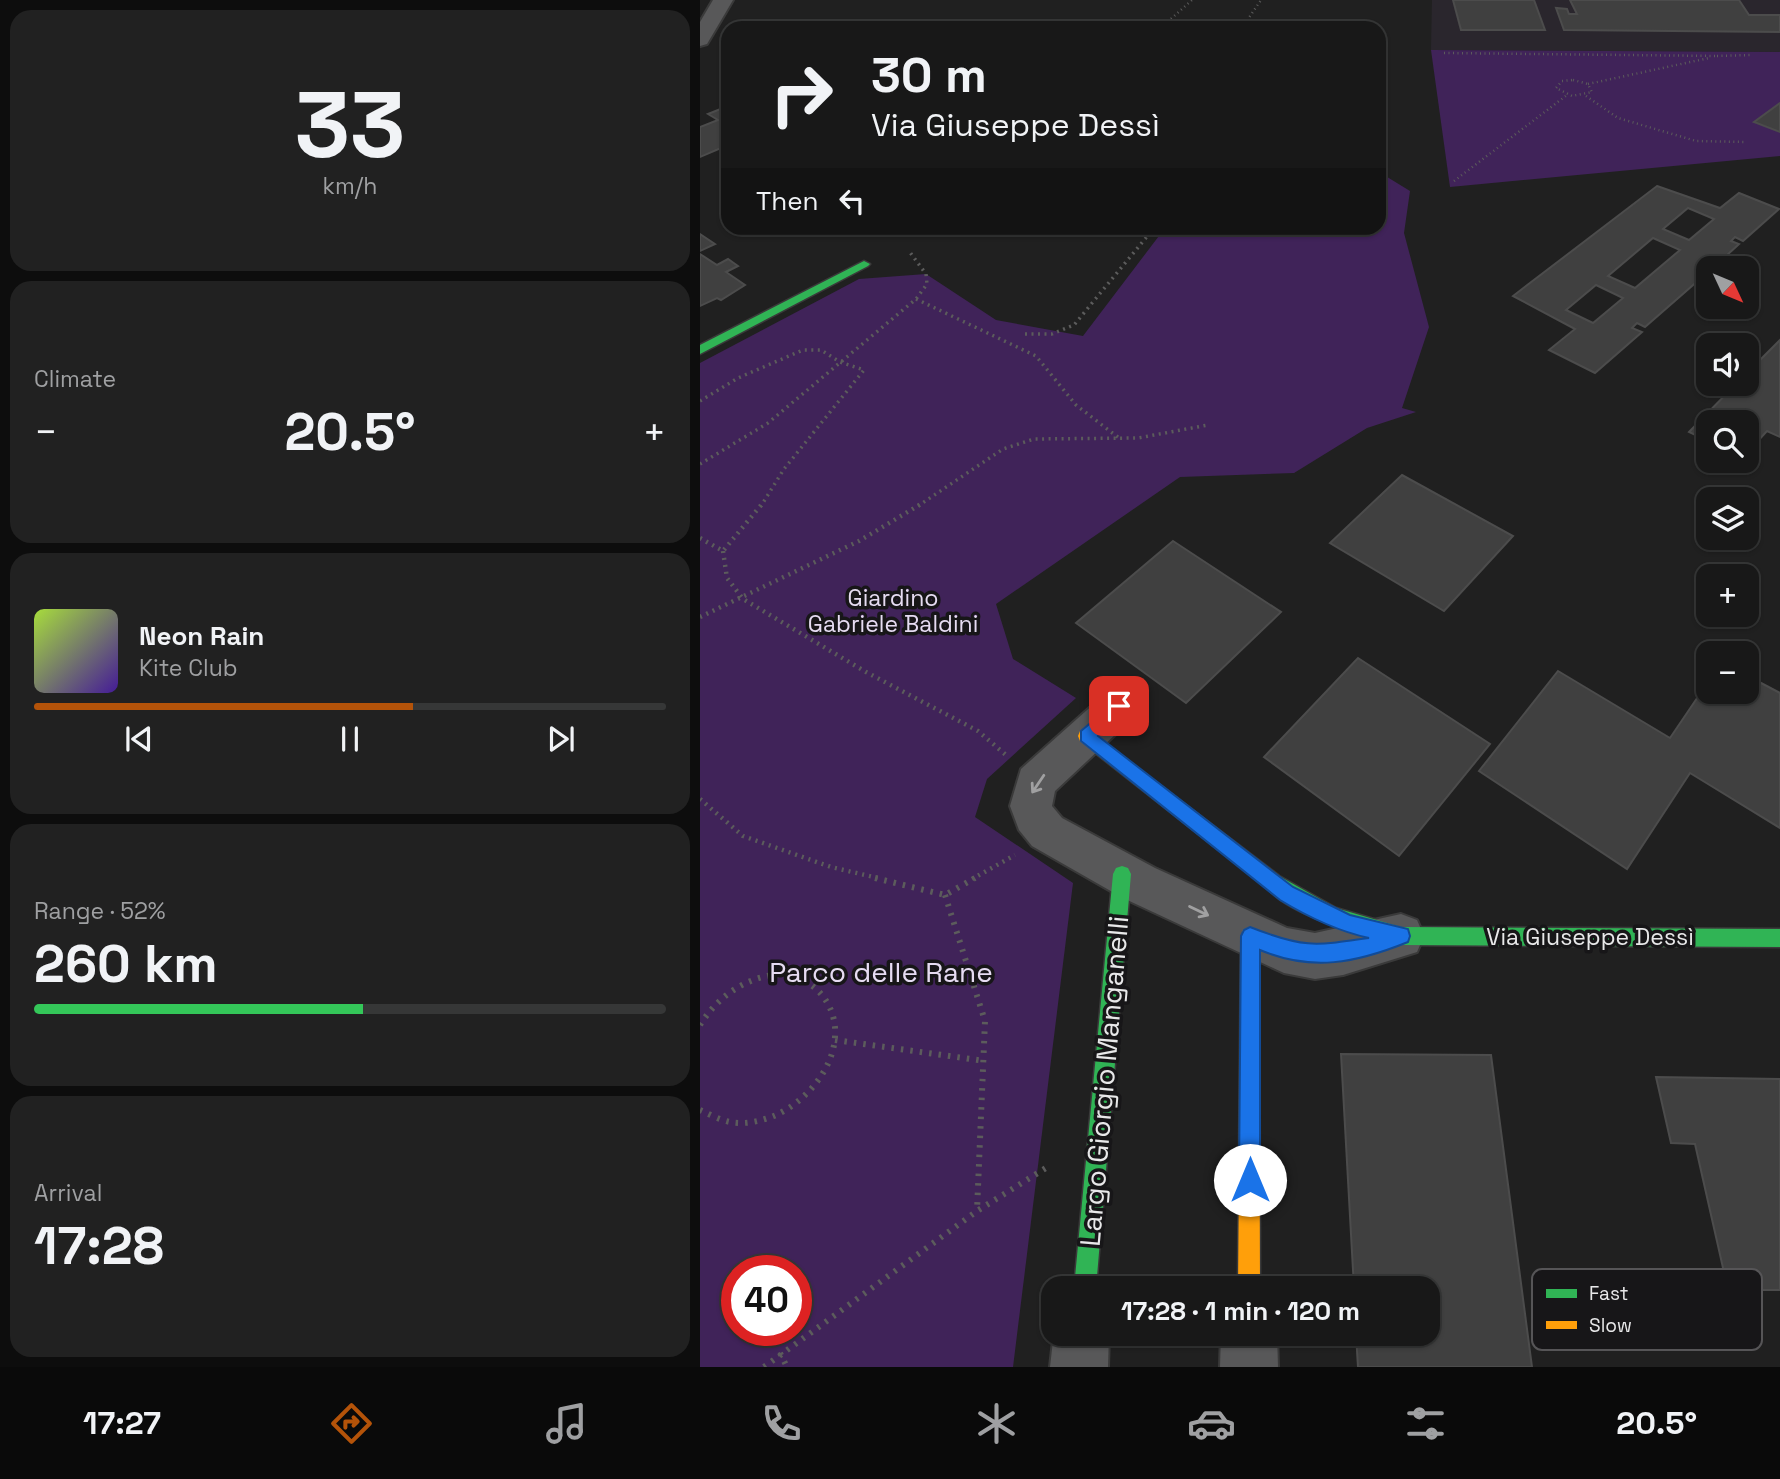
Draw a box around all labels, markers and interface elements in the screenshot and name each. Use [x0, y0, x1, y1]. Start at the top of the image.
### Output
text: 30 m [871, 44, 987, 106]
icon: right [756, 49, 847, 140]
text: 33 [295, 67, 405, 184]
text: Via Giuseppe Dessì [871, 105, 1160, 145]
text: km/h [323, 171, 377, 201]
icon: left [833, 182, 871, 220]
text: Then [756, 184, 819, 218]
north arrow [1696, 256, 1759, 318]
map controls [1696, 256, 1759, 704]
button: sound [1696, 333, 1759, 396]
text: Climate [34, 364, 116, 394]
text: 20.5° [284, 399, 416, 465]
text: − [34, 408, 58, 456]
text: + [642, 408, 666, 456]
button: search [1696, 410, 1759, 473]
button: layers [1696, 487, 1759, 550]
button: + [1696, 564, 1759, 627]
park label: Giardino Gabriele Baldini [808, 583, 978, 639]
text: Neon Rain [139, 619, 264, 653]
button: − [1696, 641, 1759, 704]
text: Kite Club [139, 653, 238, 683]
pin [1089, 676, 1149, 736]
icon: arrive [1100, 687, 1138, 725]
icon: previous [120, 720, 158, 758]
icon: pause [331, 720, 369, 758]
icon: next [542, 720, 580, 758]
one-way arrow [1031, 773, 1046, 793]
text: Range · 52% [34, 896, 166, 926]
one-way arrow [1188, 905, 1209, 919]
street label: Largo Giorgio Manganelli [1072, 914, 1136, 1248]
street label: Via Giuseppe Dessì [1486, 922, 1694, 952]
text: 260 km [34, 931, 218, 997]
park label: Parco delle Rane [769, 954, 993, 990]
position arrow [1213, 1143, 1287, 1217]
text: Arrival [34, 1178, 102, 1208]
text: 17:28 [34, 1213, 164, 1279]
speed limit sign: 40 [721, 1255, 812, 1346]
legend [1532, 1269, 1762, 1350]
text: Fast [1589, 1281, 1629, 1306]
text: 17:28 · 1 min · 120 m [1121, 1294, 1360, 1328]
text: Slow [1589, 1313, 1632, 1338]
icon: directions [327, 1399, 376, 1448]
icon: music [542, 1399, 591, 1448]
icon: phone [757, 1399, 806, 1448]
icon: climate [972, 1399, 1021, 1448]
icon: car [1187, 1399, 1236, 1448]
icon: filters [1401, 1399, 1450, 1448]
text: 17:27 [83, 1403, 161, 1443]
text: 20.5° [1616, 1403, 1697, 1443]

